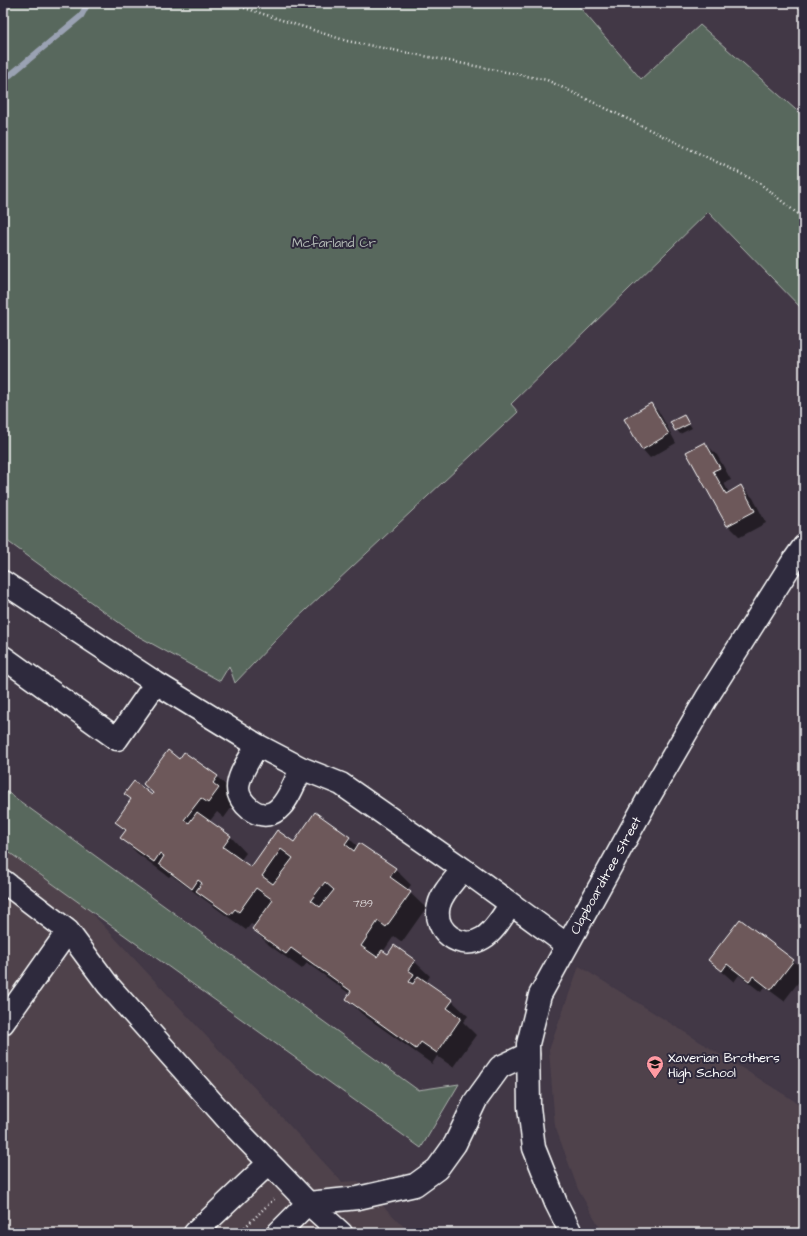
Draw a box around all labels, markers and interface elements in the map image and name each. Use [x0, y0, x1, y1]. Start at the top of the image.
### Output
park label: Mcfarland Cr [292, 234, 376, 252]
street label: Clapboardtree Street [566, 813, 646, 938]
house number: 789 [353, 896, 373, 911]
place label: Xaverian Brothers High School [668, 1049, 780, 1083]
school or university icon: Xaverian Brothers High School [645, 1054, 665, 1079]

